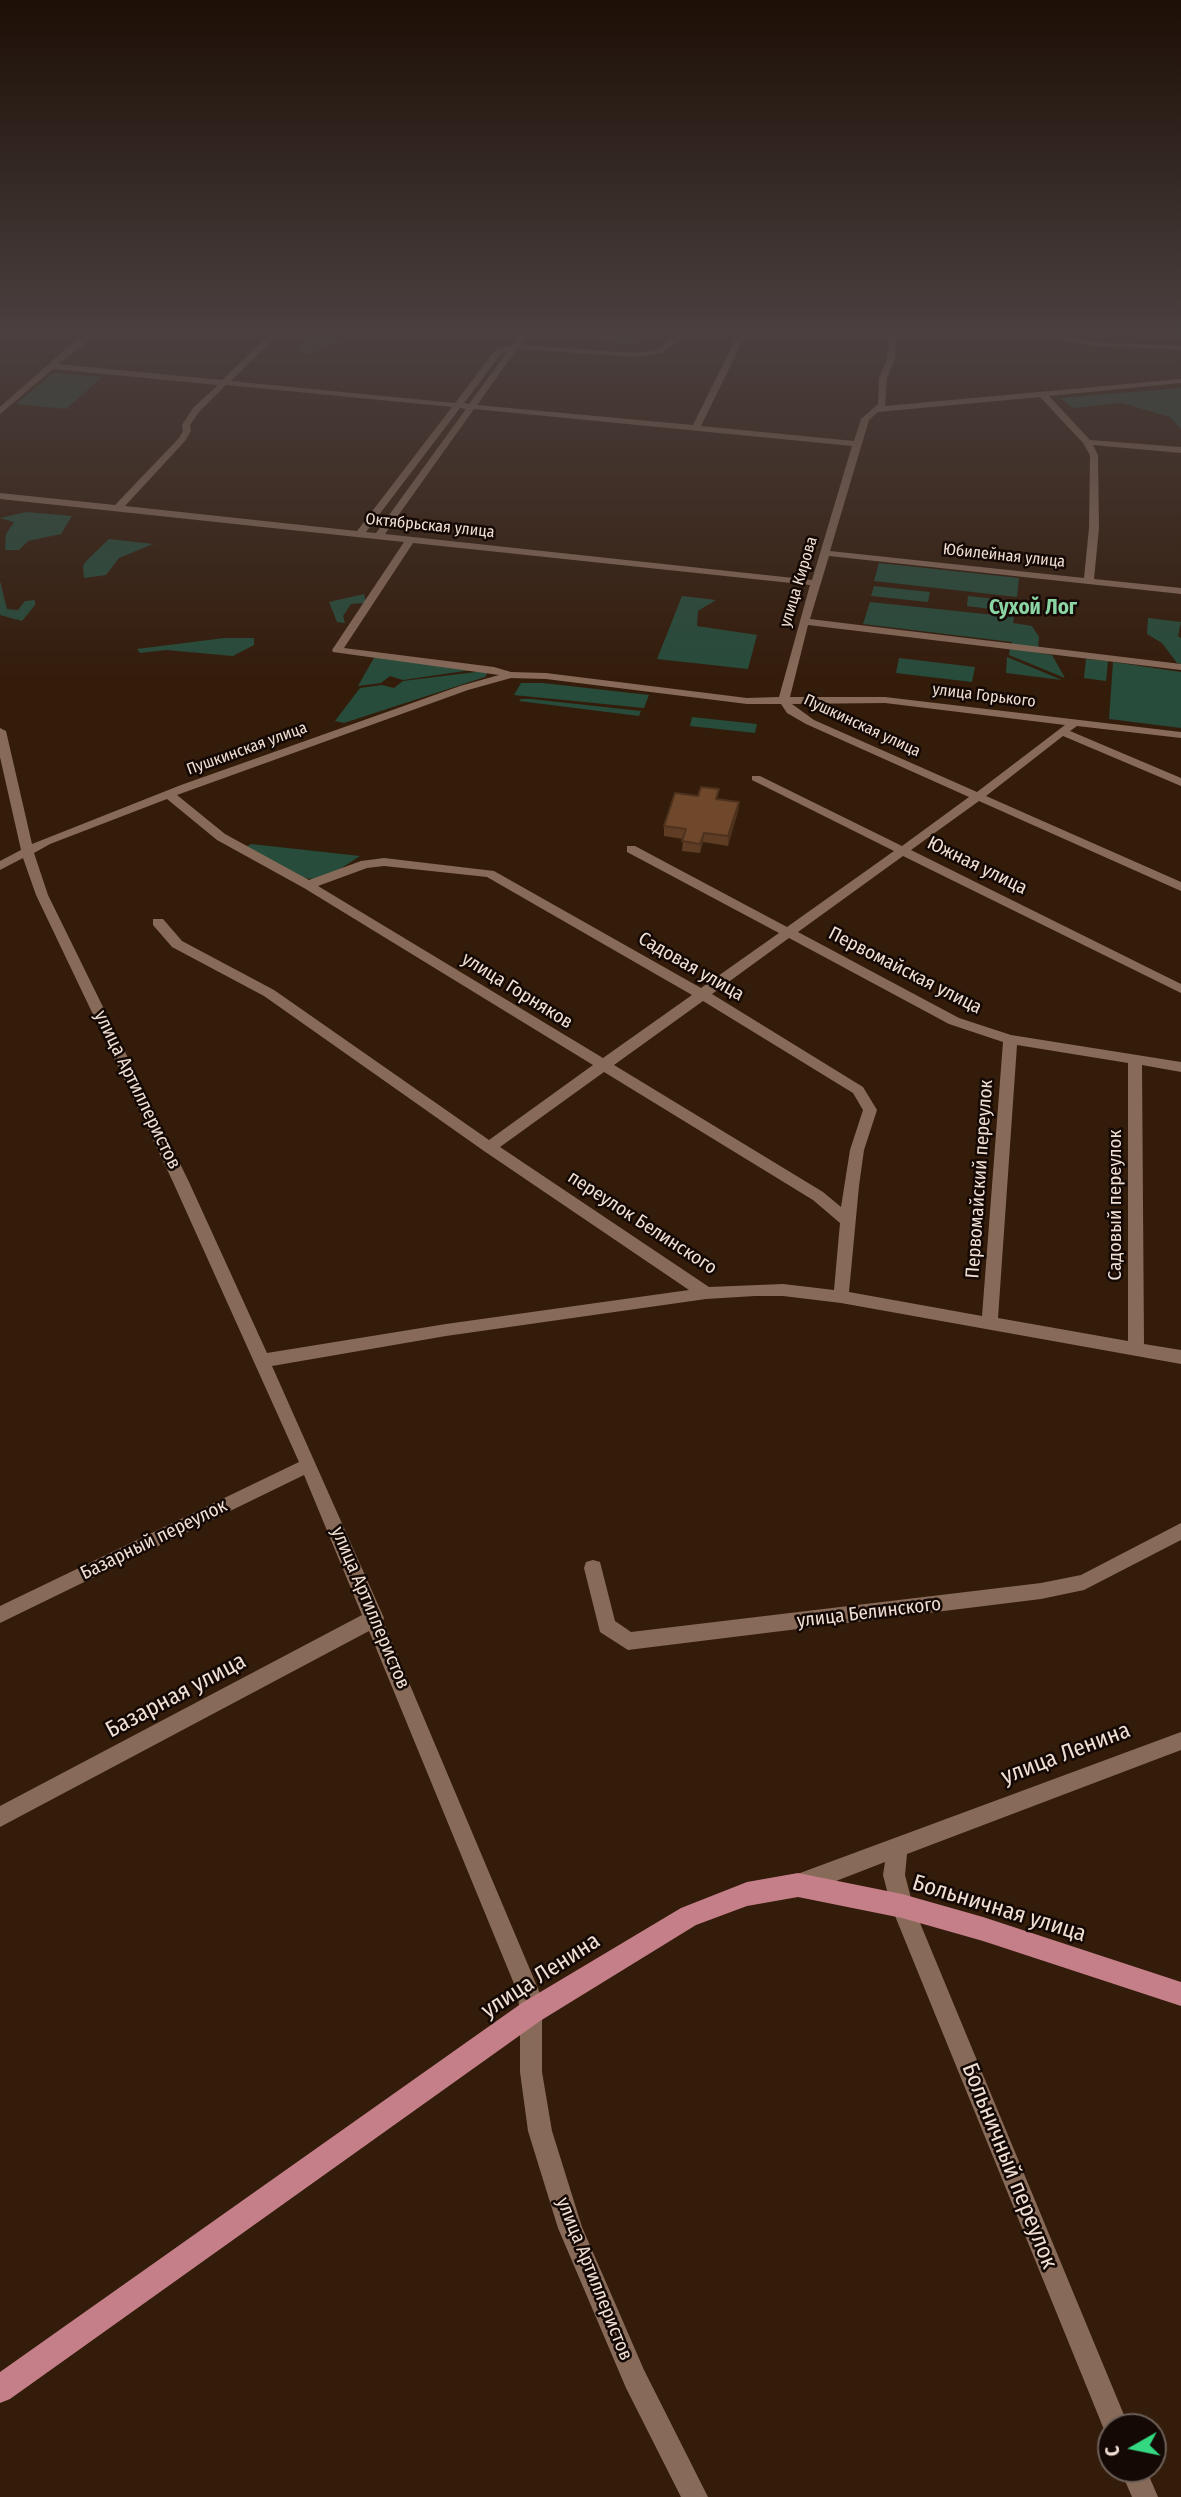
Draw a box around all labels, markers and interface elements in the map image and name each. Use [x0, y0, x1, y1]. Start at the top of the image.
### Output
street label: Октябрьская улица [365, 510, 495, 542]
street label: улица Кирова [776, 534, 822, 630]
street label: Юбилейная улица [942, 540, 1066, 572]
district label: Сухой Лог [989, 595, 1077, 621]
street label: улица Горького [931, 680, 1037, 712]
street label: Пушкинская улица [801, 691, 923, 761]
street label: Пушкинская улица [184, 718, 310, 780]
street label: Южная улица [923, 832, 1031, 900]
street label: Первомайская улица [825, 922, 985, 1020]
street label: Садовая улица [634, 928, 748, 1006]
street label: улица Горняков [457, 948, 577, 1034]
street label: улица Артиллеристов [89, 1007, 185, 1173]
street label: Первомайский переулок [962, 1079, 998, 1279]
street label: Садовый переулок [1105, 1130, 1127, 1280]
street label: переулок Белинского [563, 1166, 721, 1280]
street label: Базарный переулок [77, 1495, 231, 1585]
street label: улица Артиллеристов [326, 1524, 414, 1692]
street label: улица Белинского [796, 1593, 942, 1633]
street label: Базарная улица [101, 1647, 251, 1745]
street label: улица Ленина [998, 1717, 1134, 1791]
street label: Больничная улица [909, 1869, 1089, 1949]
street label: улица Ленина [476, 1927, 606, 2025]
street label: Больничный переулок [955, 2059, 1063, 2273]
street label: улица Артиллеристов [551, 2194, 637, 2364]
north arrow [1097, 2413, 1167, 2483]
text: С [1101, 2444, 1125, 2458]

